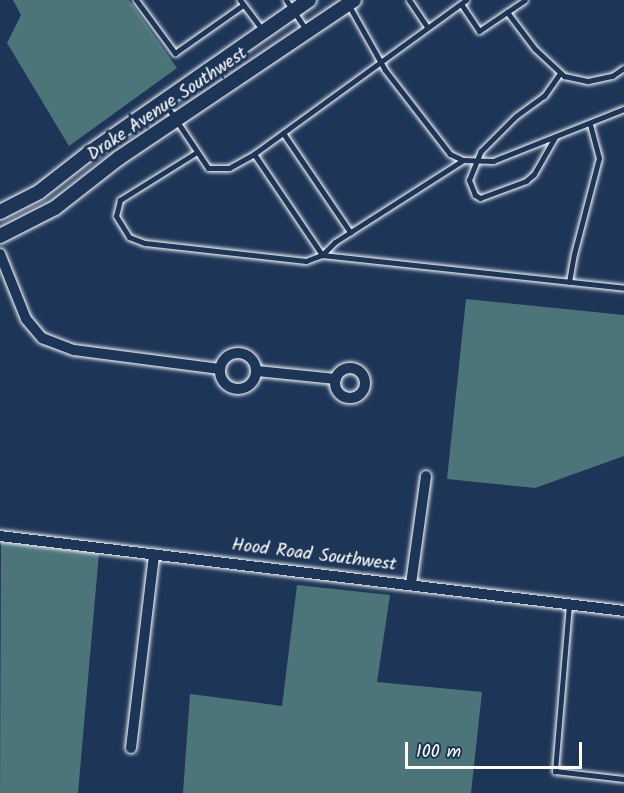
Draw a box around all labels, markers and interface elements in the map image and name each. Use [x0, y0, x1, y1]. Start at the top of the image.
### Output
street label: Drake Avenue Southwest [84, 44, 252, 166]
street label: Hood Road Southwest [230, 535, 398, 577]
scale bar [408, 730, 585, 768]
text: 100 m [416, 738, 461, 767]

